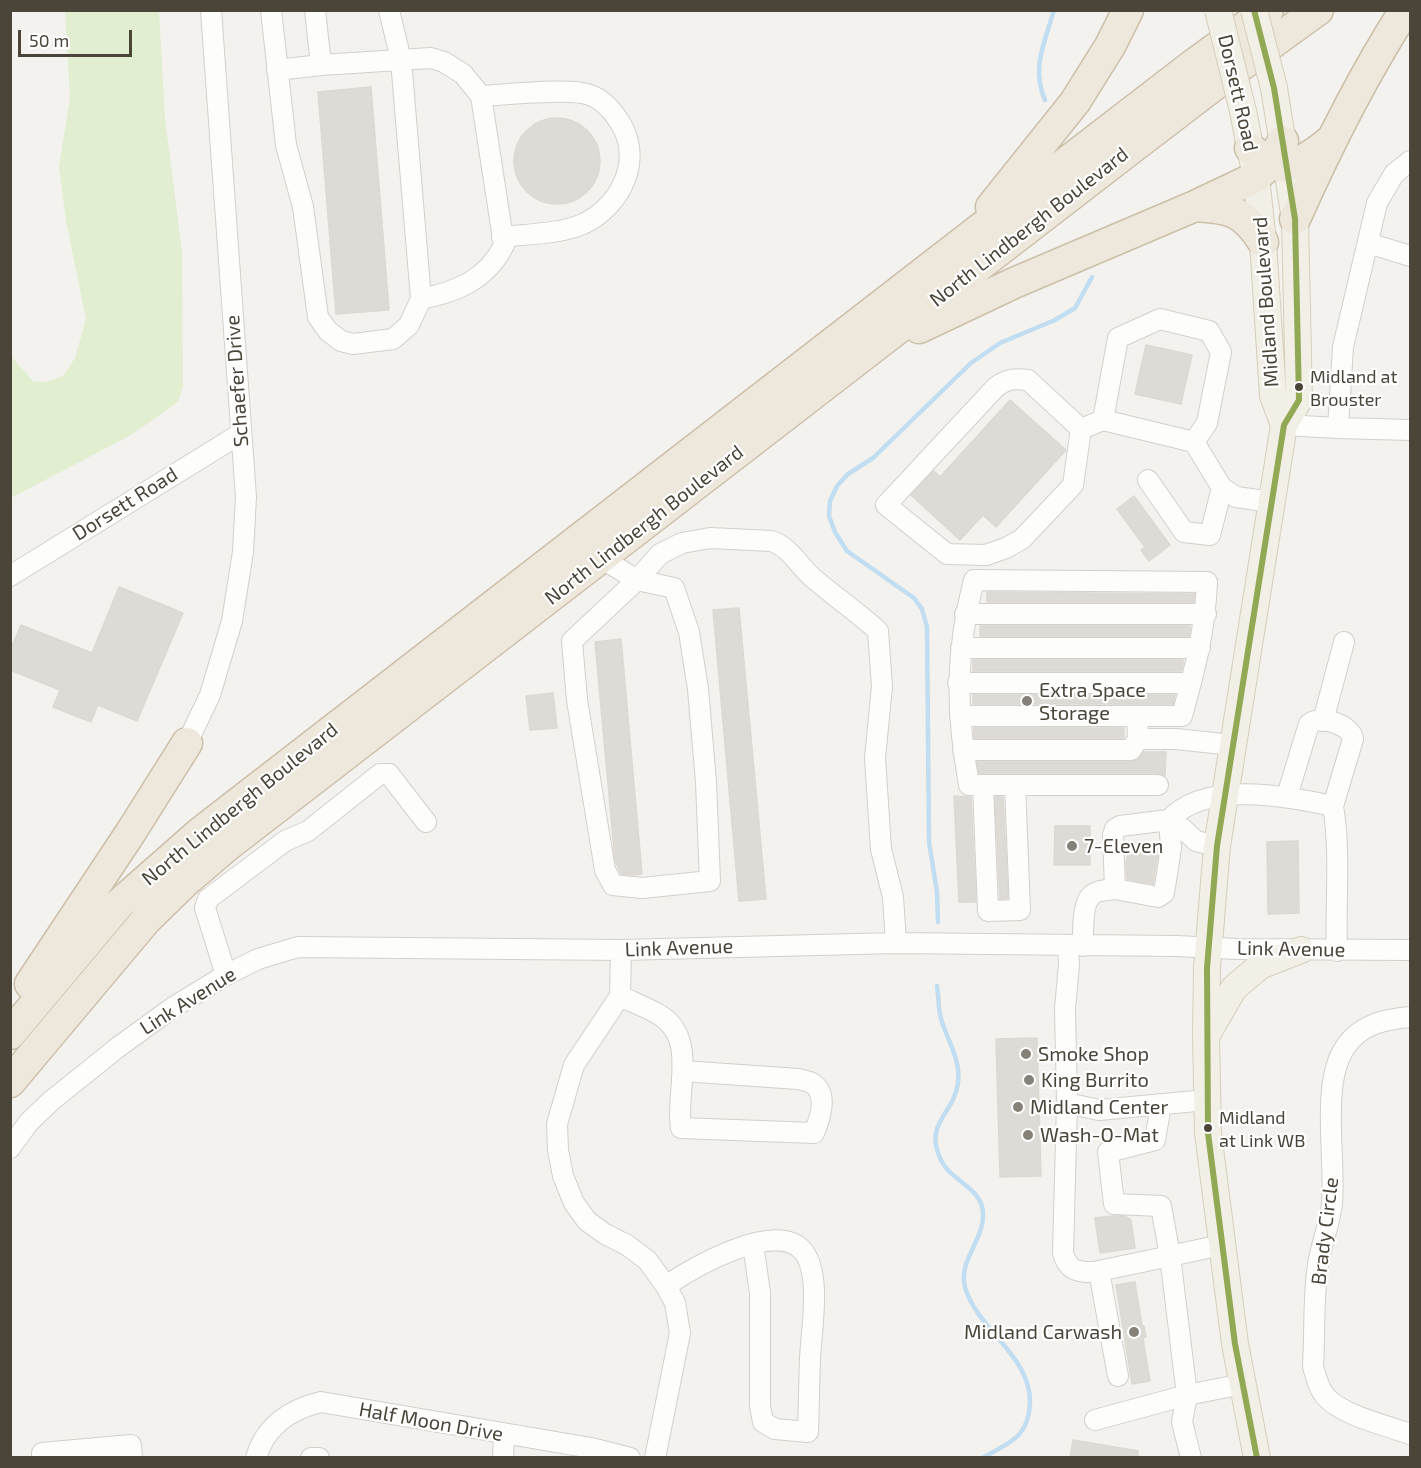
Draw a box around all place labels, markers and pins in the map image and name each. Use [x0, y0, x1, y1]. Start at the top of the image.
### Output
place label: Midland at Brouster [1310, 366, 1397, 409]
marker: Midland at Brouster [1293, 381, 1305, 393]
place label: Extra Space Storage [1039, 678, 1146, 725]
marker: Extra Space Storage [1020, 694, 1034, 708]
place label: 7-Eleven [1084, 834, 1163, 858]
marker: 7-Eleven [1065, 839, 1079, 853]
place label: Smoke Shop [1038, 1042, 1149, 1066]
marker: Smoke Shop [1019, 1047, 1033, 1061]
place label: King Burrito [1041, 1068, 1149, 1092]
marker: King Burrito [1022, 1073, 1036, 1087]
place label: Midland Center [1030, 1095, 1169, 1119]
marker: Midland Center [1011, 1100, 1025, 1114]
place label: Midland at Link WB [1219, 1107, 1305, 1150]
marker: Midland at Link WB [1202, 1122, 1214, 1134]
place label: Wash-O-Mat [1040, 1123, 1159, 1147]
marker: Wash-O-Mat [1021, 1128, 1035, 1142]
place label: Midland Carwash [964, 1320, 1122, 1344]
marker: Midland Carwash [1127, 1325, 1141, 1339]

